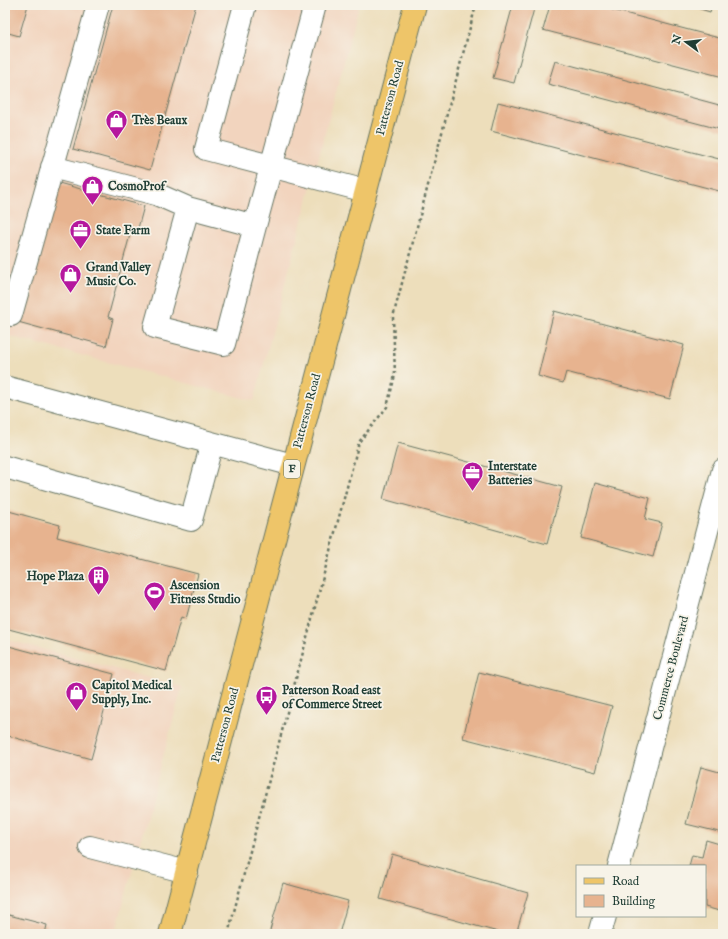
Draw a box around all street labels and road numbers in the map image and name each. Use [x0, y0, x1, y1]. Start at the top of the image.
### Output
street label: Patterson Road [373, 58, 407, 137]
street label: Patterson Road [290, 371, 324, 450]
road number: F [284, 460, 300, 478]
street label: Commerce Boulevard [650, 614, 692, 722]
street label: Patterson Road [208, 685, 242, 764]

